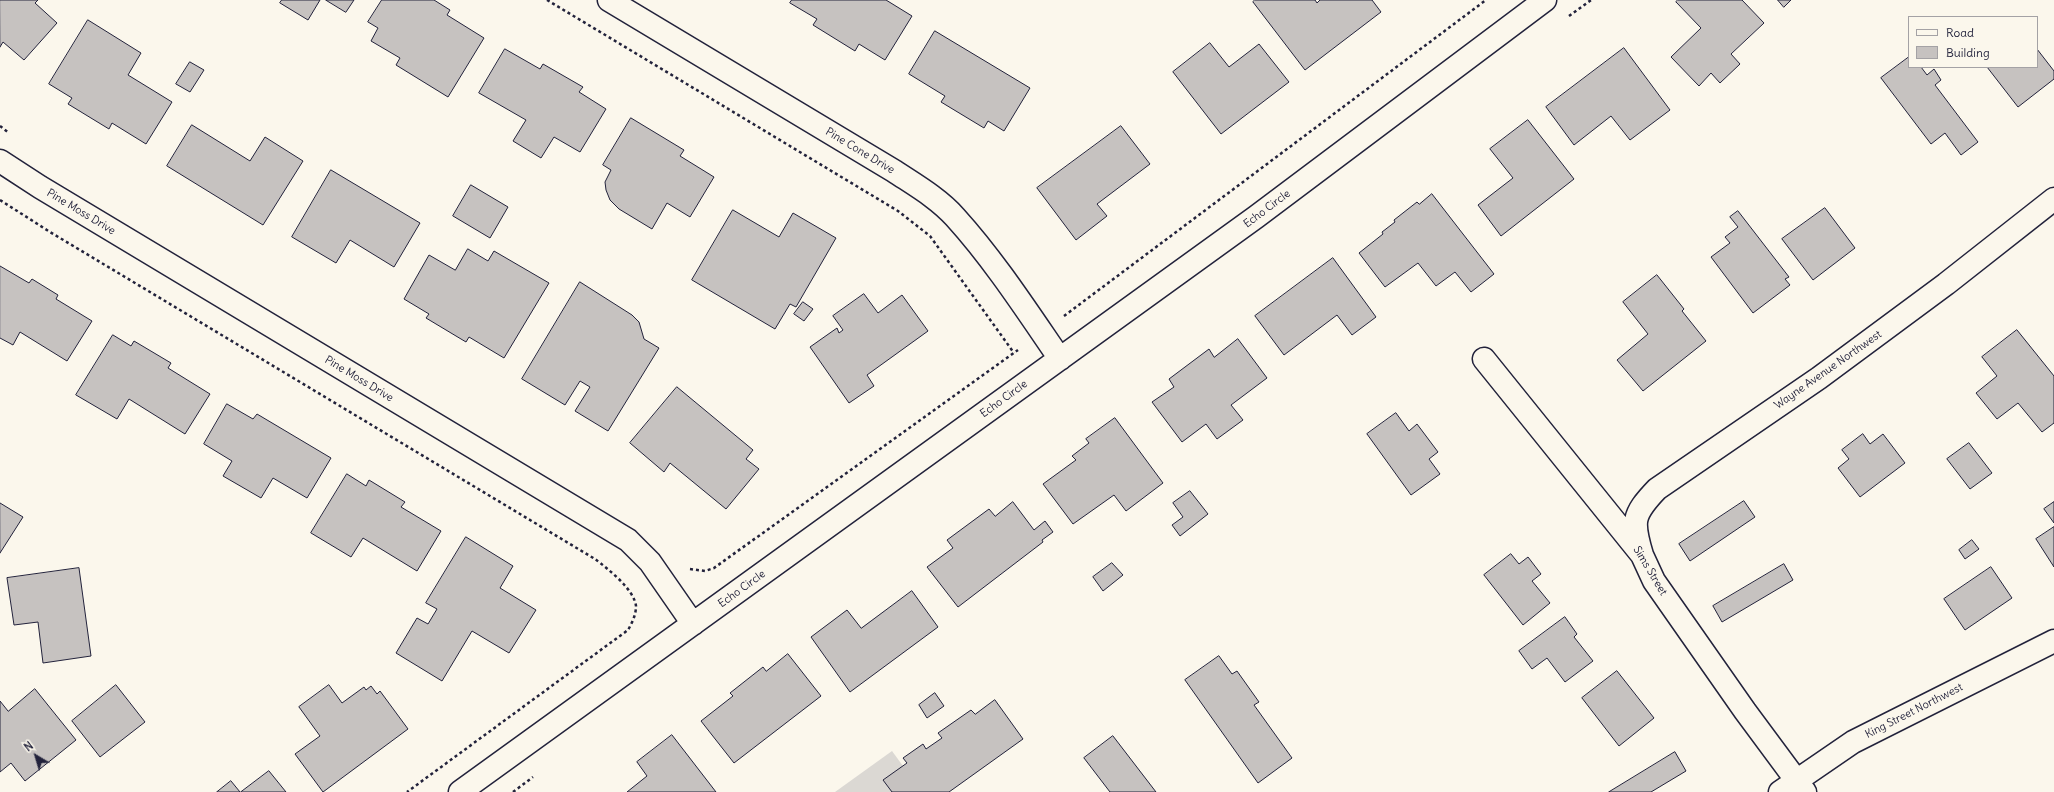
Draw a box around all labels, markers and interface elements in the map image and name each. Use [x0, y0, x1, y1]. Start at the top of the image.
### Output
legend [1908, 16, 2038, 68]
text: Road [1946, 25, 1974, 40]
text: Building [1946, 45, 1990, 60]
street label: Pine Cone Drive [823, 125, 897, 177]
street label: Pine Moss Drive [44, 186, 118, 238]
street label: Echo Circle [1241, 187, 1293, 231]
street label: Wayne Avenue Northwest [1772, 328, 1884, 412]
street label: Pine Moss Drive [322, 353, 396, 405]
street label: Echo Circle [978, 377, 1030, 421]
street label: Sims Street [1630, 544, 1670, 598]
street label: Echo Circle [716, 567, 768, 611]
street label: King Street Northwest [1863, 681, 1965, 741]
north arrow [16, 736, 56, 776]
text: N [21, 739, 36, 754]

